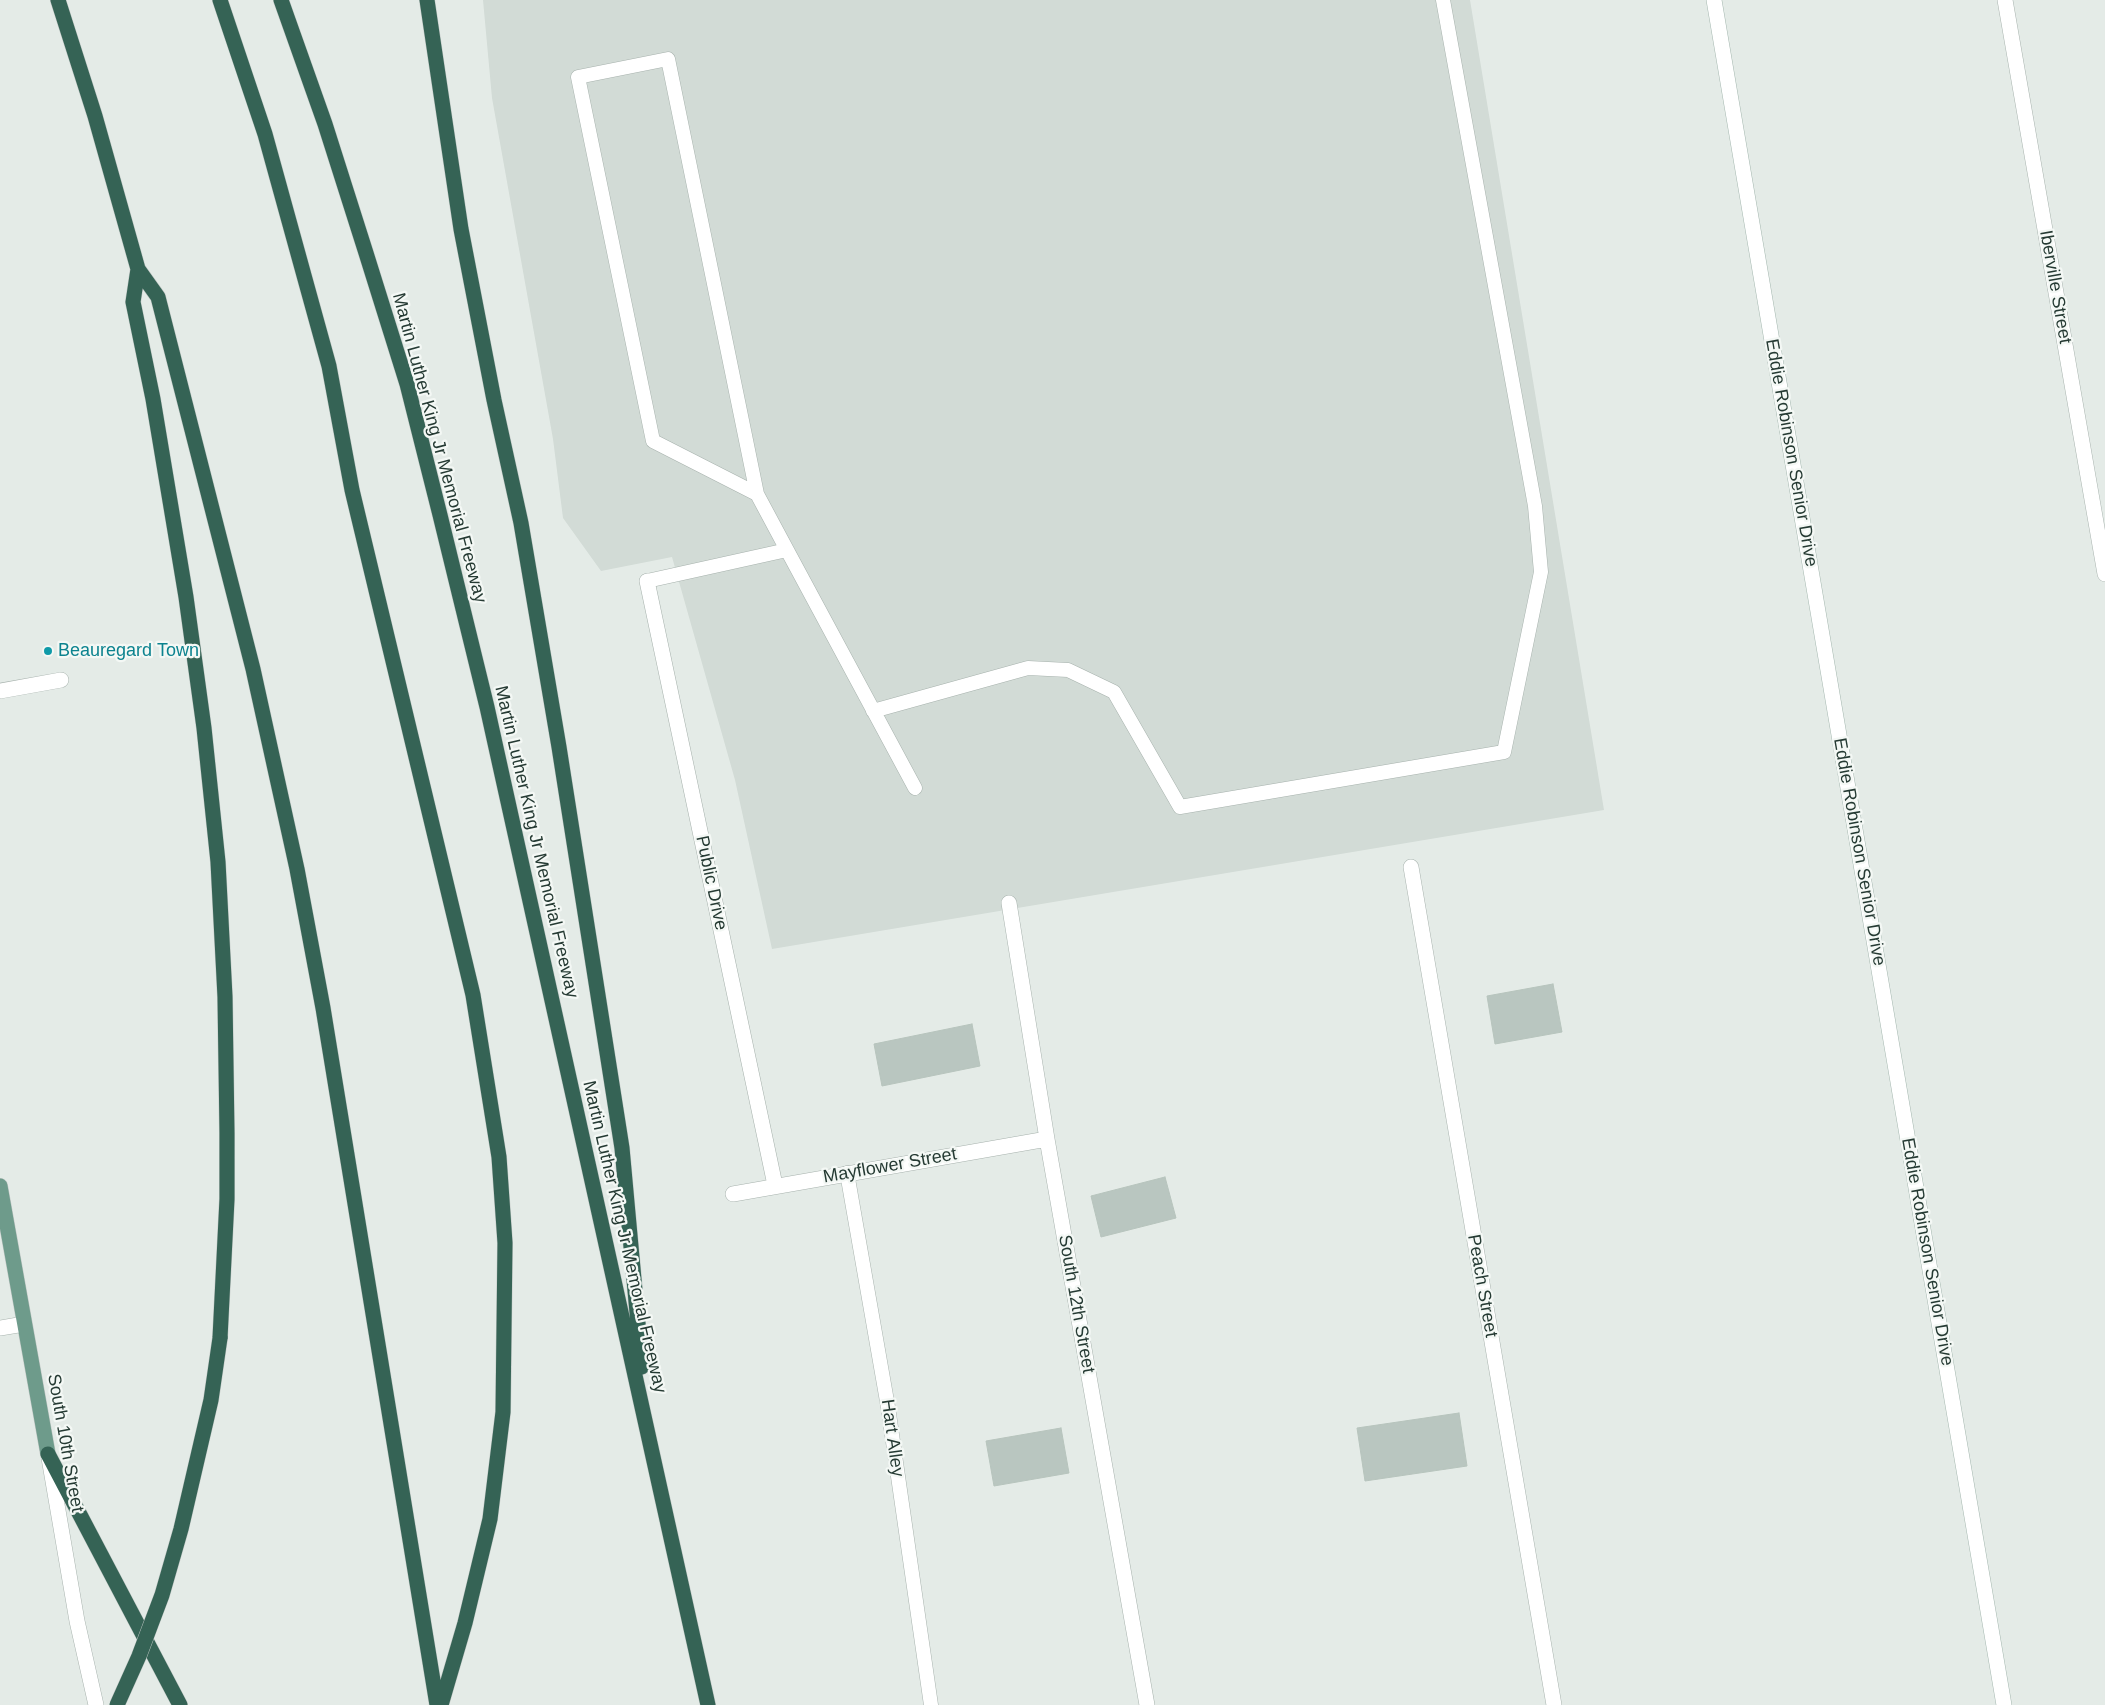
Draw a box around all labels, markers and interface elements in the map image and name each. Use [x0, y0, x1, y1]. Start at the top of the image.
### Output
street label: Iberville Street [2034, 228, 2076, 346]
street label: Martin Luther King Jr Memorial Freeway [387, 291, 491, 605]
street label: Eddie Robinson Senior Drive [1760, 337, 1822, 569]
place label: Beauregard Town [58, 640, 199, 662]
marker: Beauregard Town [42, 645, 54, 657]
street label: Martin Luther King Jr Memorial Freeway [489, 684, 583, 1000]
street label: Eddie Robinson Senior Drive [1828, 736, 1890, 968]
street label: Public Drive [690, 834, 732, 932]
street label: Martin Luther King Jr Memorial Freeway [577, 1079, 671, 1395]
street label: Eddie Robinson Senior Drive [1896, 1136, 1958, 1368]
street label: Mayflower Street [822, 1144, 958, 1188]
street label: South 12th Street [1053, 1233, 1099, 1375]
street label: Peach Street [1462, 1233, 1502, 1339]
street label: South 10th Street [42, 1372, 88, 1514]
street label: Hart Alley [876, 1398, 908, 1478]

